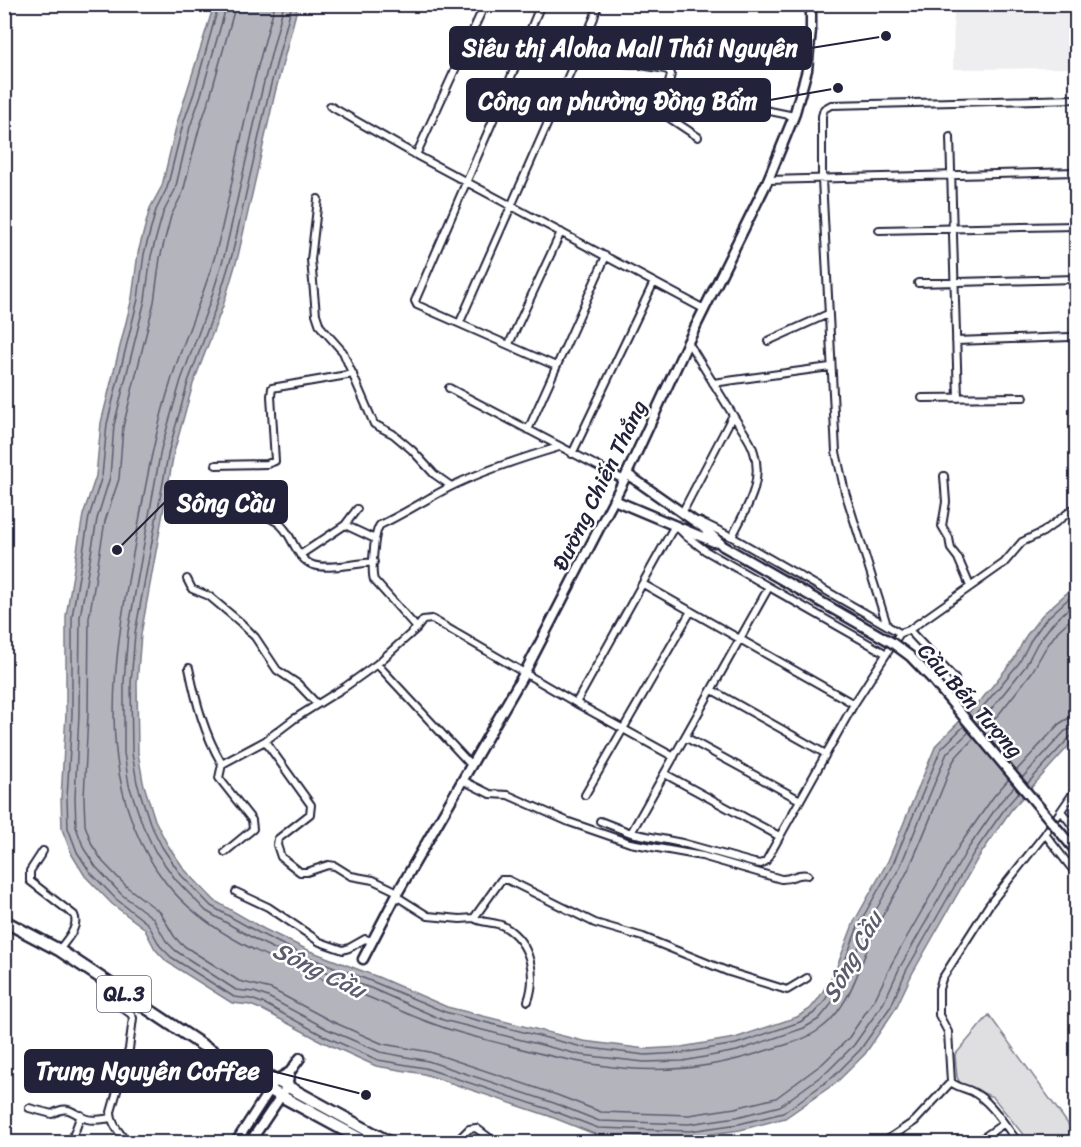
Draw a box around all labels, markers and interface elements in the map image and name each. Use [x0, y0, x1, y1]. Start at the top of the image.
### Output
callout: Siêu thị Aloha Mall Thái Nguyên [450, 27, 811, 69]
text: Siêu thị Aloha Mall Thái Nguyên [461, 27, 798, 69]
callout: Công an phường Đồng Bẩm [467, 79, 770, 121]
text: Công an phường Đồng Bẩm [478, 80, 758, 122]
street label: Đường Chiến Thắng [541, 393, 658, 578]
callout: Sông Cầu [165, 481, 287, 523]
text: Sông Cầu [176, 482, 276, 524]
street label: Cầu Bến Tượng [908, 633, 1034, 767]
water label: Sông Cầu [810, 901, 896, 1010]
water label: Sông Cầu [266, 930, 375, 1012]
road number: QL.3 [97, 976, 151, 1012]
callout: Trung Nguyên Coffee [25, 1050, 272, 1092]
text: Trung Nguyên Coffee [36, 1050, 261, 1092]

